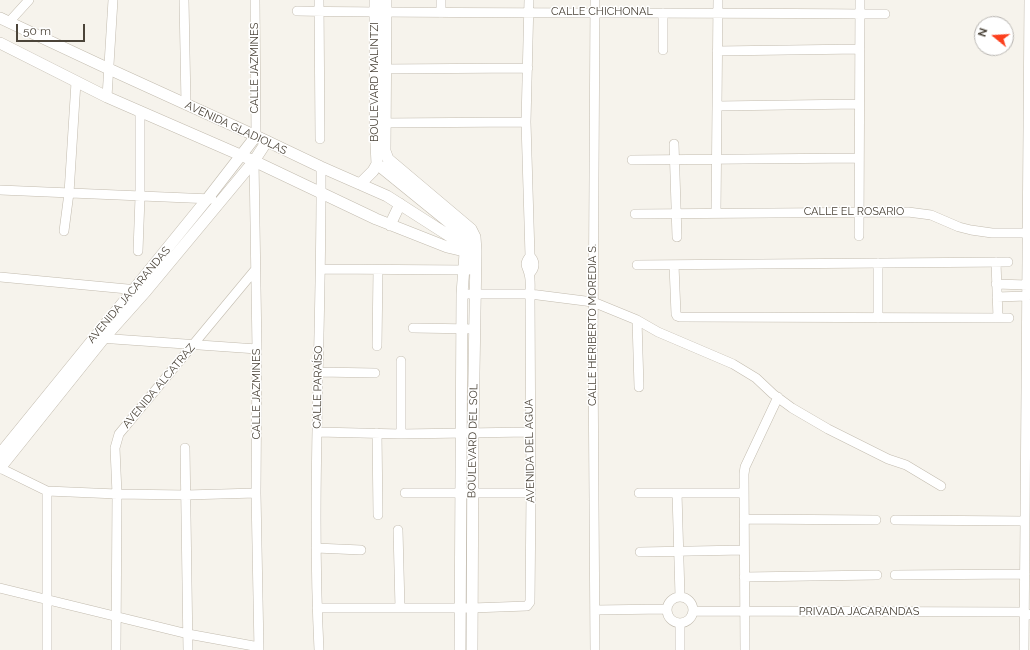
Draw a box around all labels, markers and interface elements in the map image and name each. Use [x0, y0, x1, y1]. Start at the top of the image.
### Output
street label: CALLE CHICHONAL [551, 5, 653, 19]
scale bar [18, 16, 87, 42]
north arrow [974, 16, 1014, 56]
street label: BOULEVARD MALINTZI [368, 22, 382, 142]
street label: CALLE JAZMINES [248, 23, 262, 113]
text: 50 m [23, 24, 51, 38]
text: N [976, 26, 991, 38]
street label: AVENIDA GLADIOLAS [183, 99, 289, 157]
street label: CALLE EL ROSARIO [804, 205, 904, 219]
street label: AVENIDA JACARANDAS [85, 244, 173, 346]
street label: CALLE HERIBERTO MOREDIA S. [586, 244, 600, 406]
street label: AVENIDA ALCATRAZ [120, 341, 198, 431]
street label: CALLE PARAÍSO [311, 345, 325, 429]
street label: CALLE JAZMINES [250, 349, 264, 439]
street label: BOULEVARD DEL SOL [465, 384, 481, 498]
street label: AVENIDA DEL AGUA [522, 399, 538, 503]
street label: PRIVADA JACARANDAS [799, 605, 919, 619]

